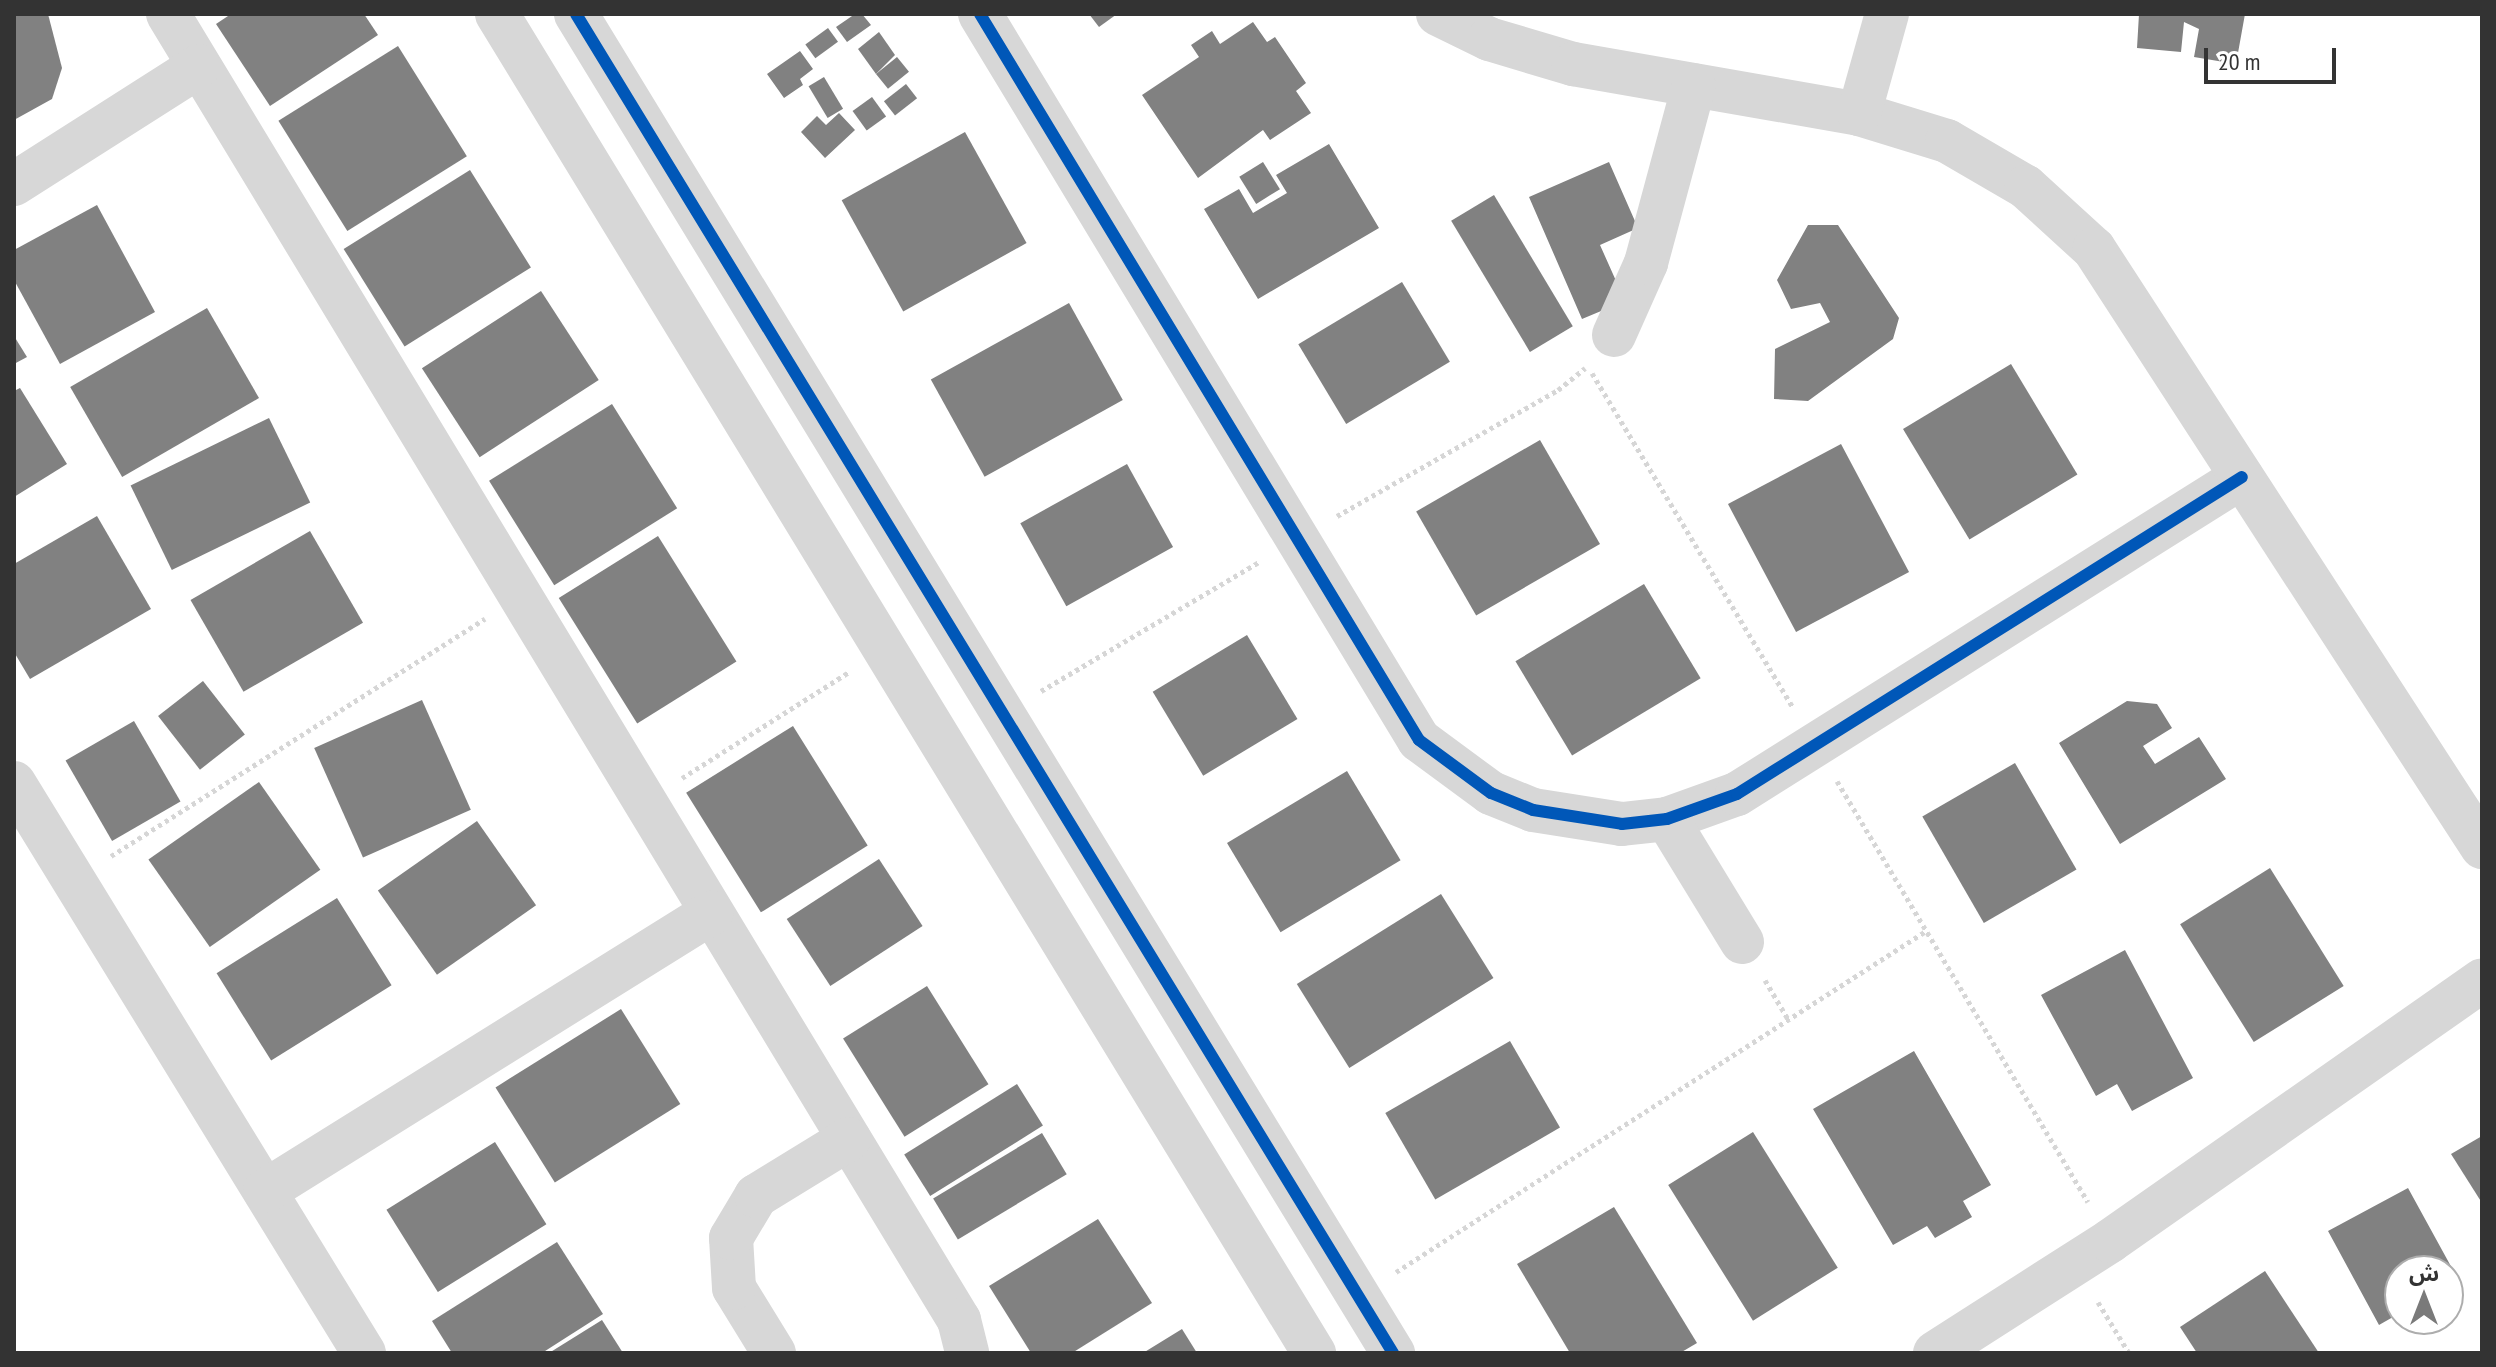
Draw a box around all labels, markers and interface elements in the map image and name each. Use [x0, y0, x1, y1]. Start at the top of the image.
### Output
scale bar [2208, 32, 2340, 82]
text: 20 m [2218, 46, 2260, 77]
north arrow [2384, 1255, 2464, 1335]
text: ش [2409, 1259, 2439, 1287]

